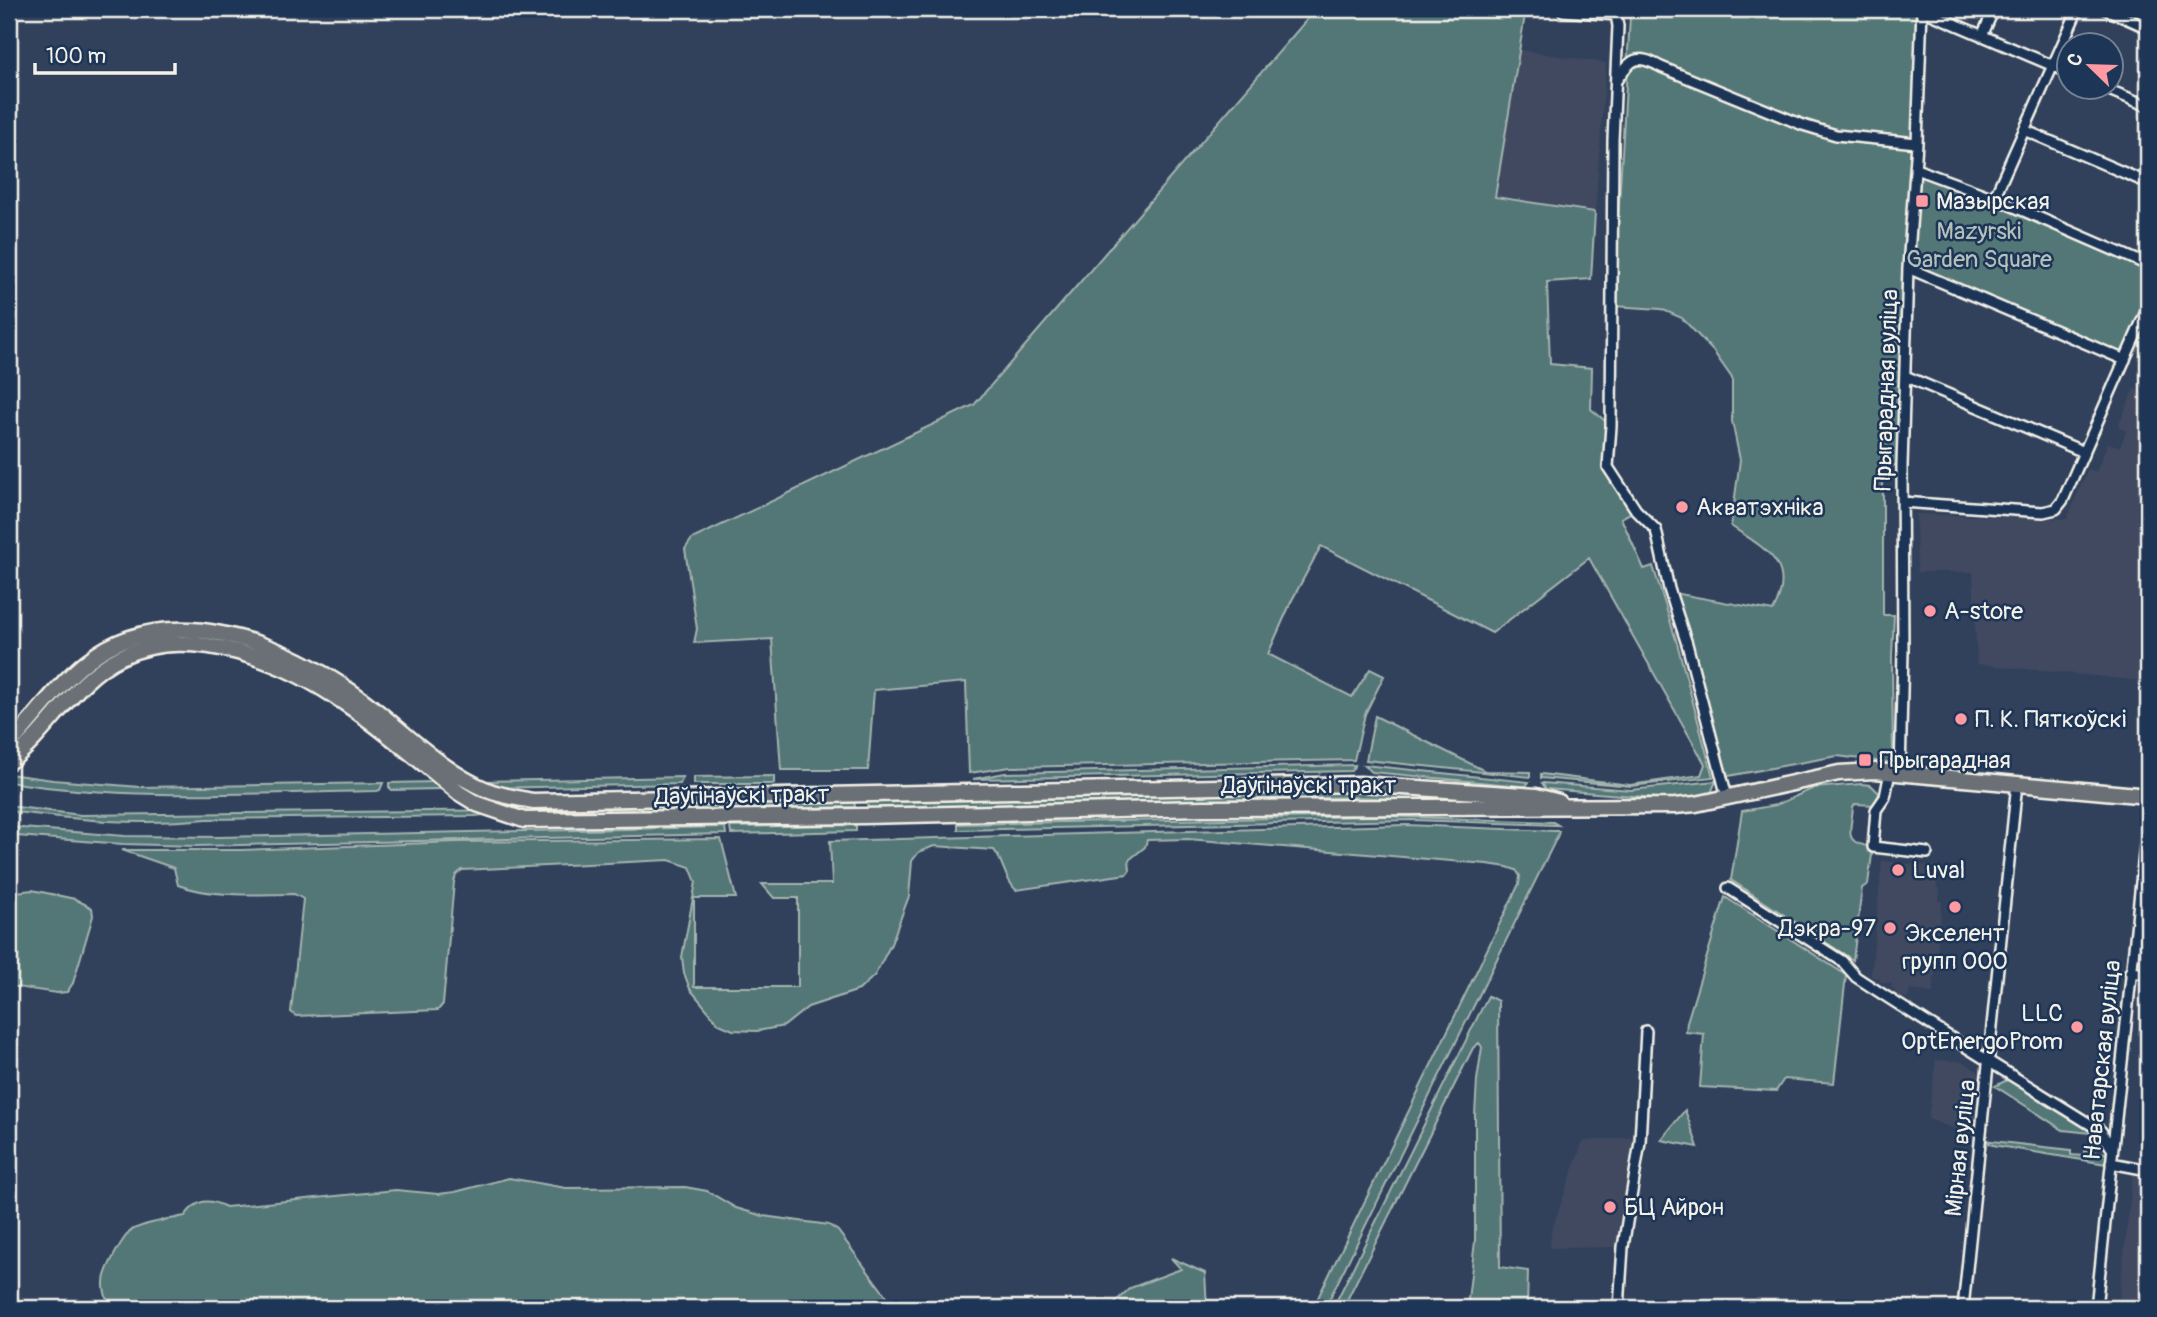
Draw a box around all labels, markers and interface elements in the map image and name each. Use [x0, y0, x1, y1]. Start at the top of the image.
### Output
scale bar [35, 32, 175, 76]
north arrow [2056, 32, 2126, 102]
text: 100 m [46, 43, 106, 70]
text: С [2062, 49, 2089, 70]
place label: Мазырская [1936, 187, 2050, 216]
marker: Мазырская [1914, 193, 1930, 209]
park label: Mazyrski Garden Square [1906, 217, 2052, 274]
street label: Прыгарадная вуліца [1868, 288, 1905, 492]
place label: Акватэхніка [1696, 493, 1824, 522]
marker: Акватэхніка [1674, 499, 1690, 515]
place label: А-store [1944, 597, 2023, 626]
marker: А-store [1922, 603, 1938, 619]
place label: П. К. Пяткоўскі [1975, 705, 2126, 734]
marker: П. К. Пяткоўскі [1953, 711, 1969, 727]
place label: Прыгарадная [1879, 746, 2011, 775]
marker: Прыгарадная [1857, 752, 1873, 768]
street label: Даўгінаўскі тракт [1221, 771, 1396, 800]
street label: Даўгінаўскі тракт [653, 779, 830, 812]
place label: Luval [1912, 856, 1965, 885]
marker: Luval [1890, 862, 1906, 878]
marker: Экселент групп ООО [1947, 899, 1963, 915]
place label: Дэкра-97 [1778, 914, 1876, 943]
place label: Экселент групп ООО [1902, 919, 2008, 976]
marker: Дэкра-97 [1882, 920, 1898, 936]
street label: Наватарская вуліца [2078, 958, 2127, 1162]
place label: LLC OptEnergoProm [1901, 999, 2063, 1056]
marker: LLC OptEnergoProm [2069, 1019, 2085, 1035]
street label: Мірная вуліца [1939, 1078, 1982, 1218]
place label: БЦ Айрон [1624, 1193, 1724, 1222]
marker: БЦ Айрон [1602, 1199, 1618, 1215]

